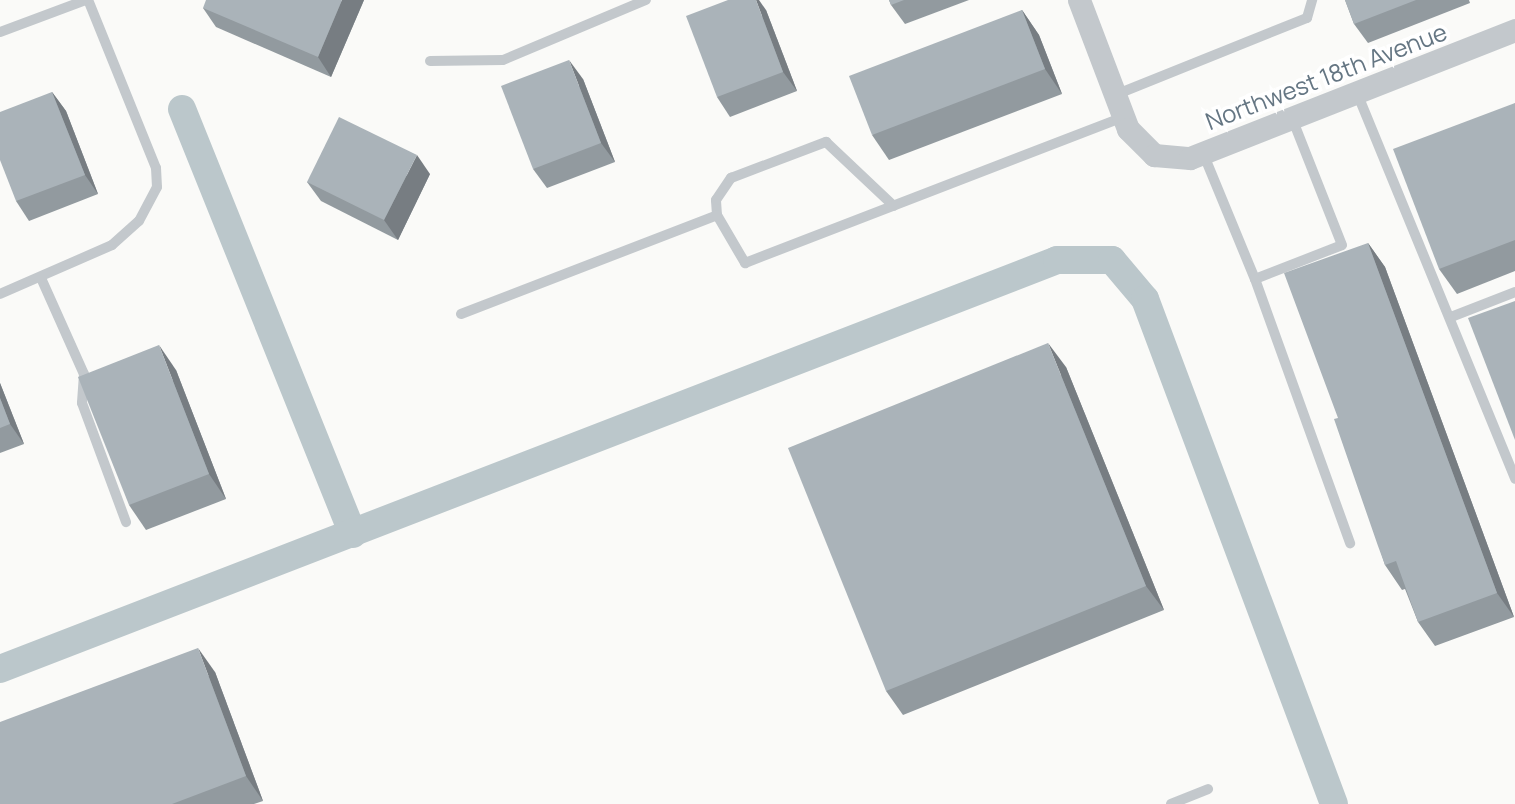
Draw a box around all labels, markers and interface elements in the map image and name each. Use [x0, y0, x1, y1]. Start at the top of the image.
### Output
street label: Northwest 18th Avenue [1201, 17, 1451, 135]

